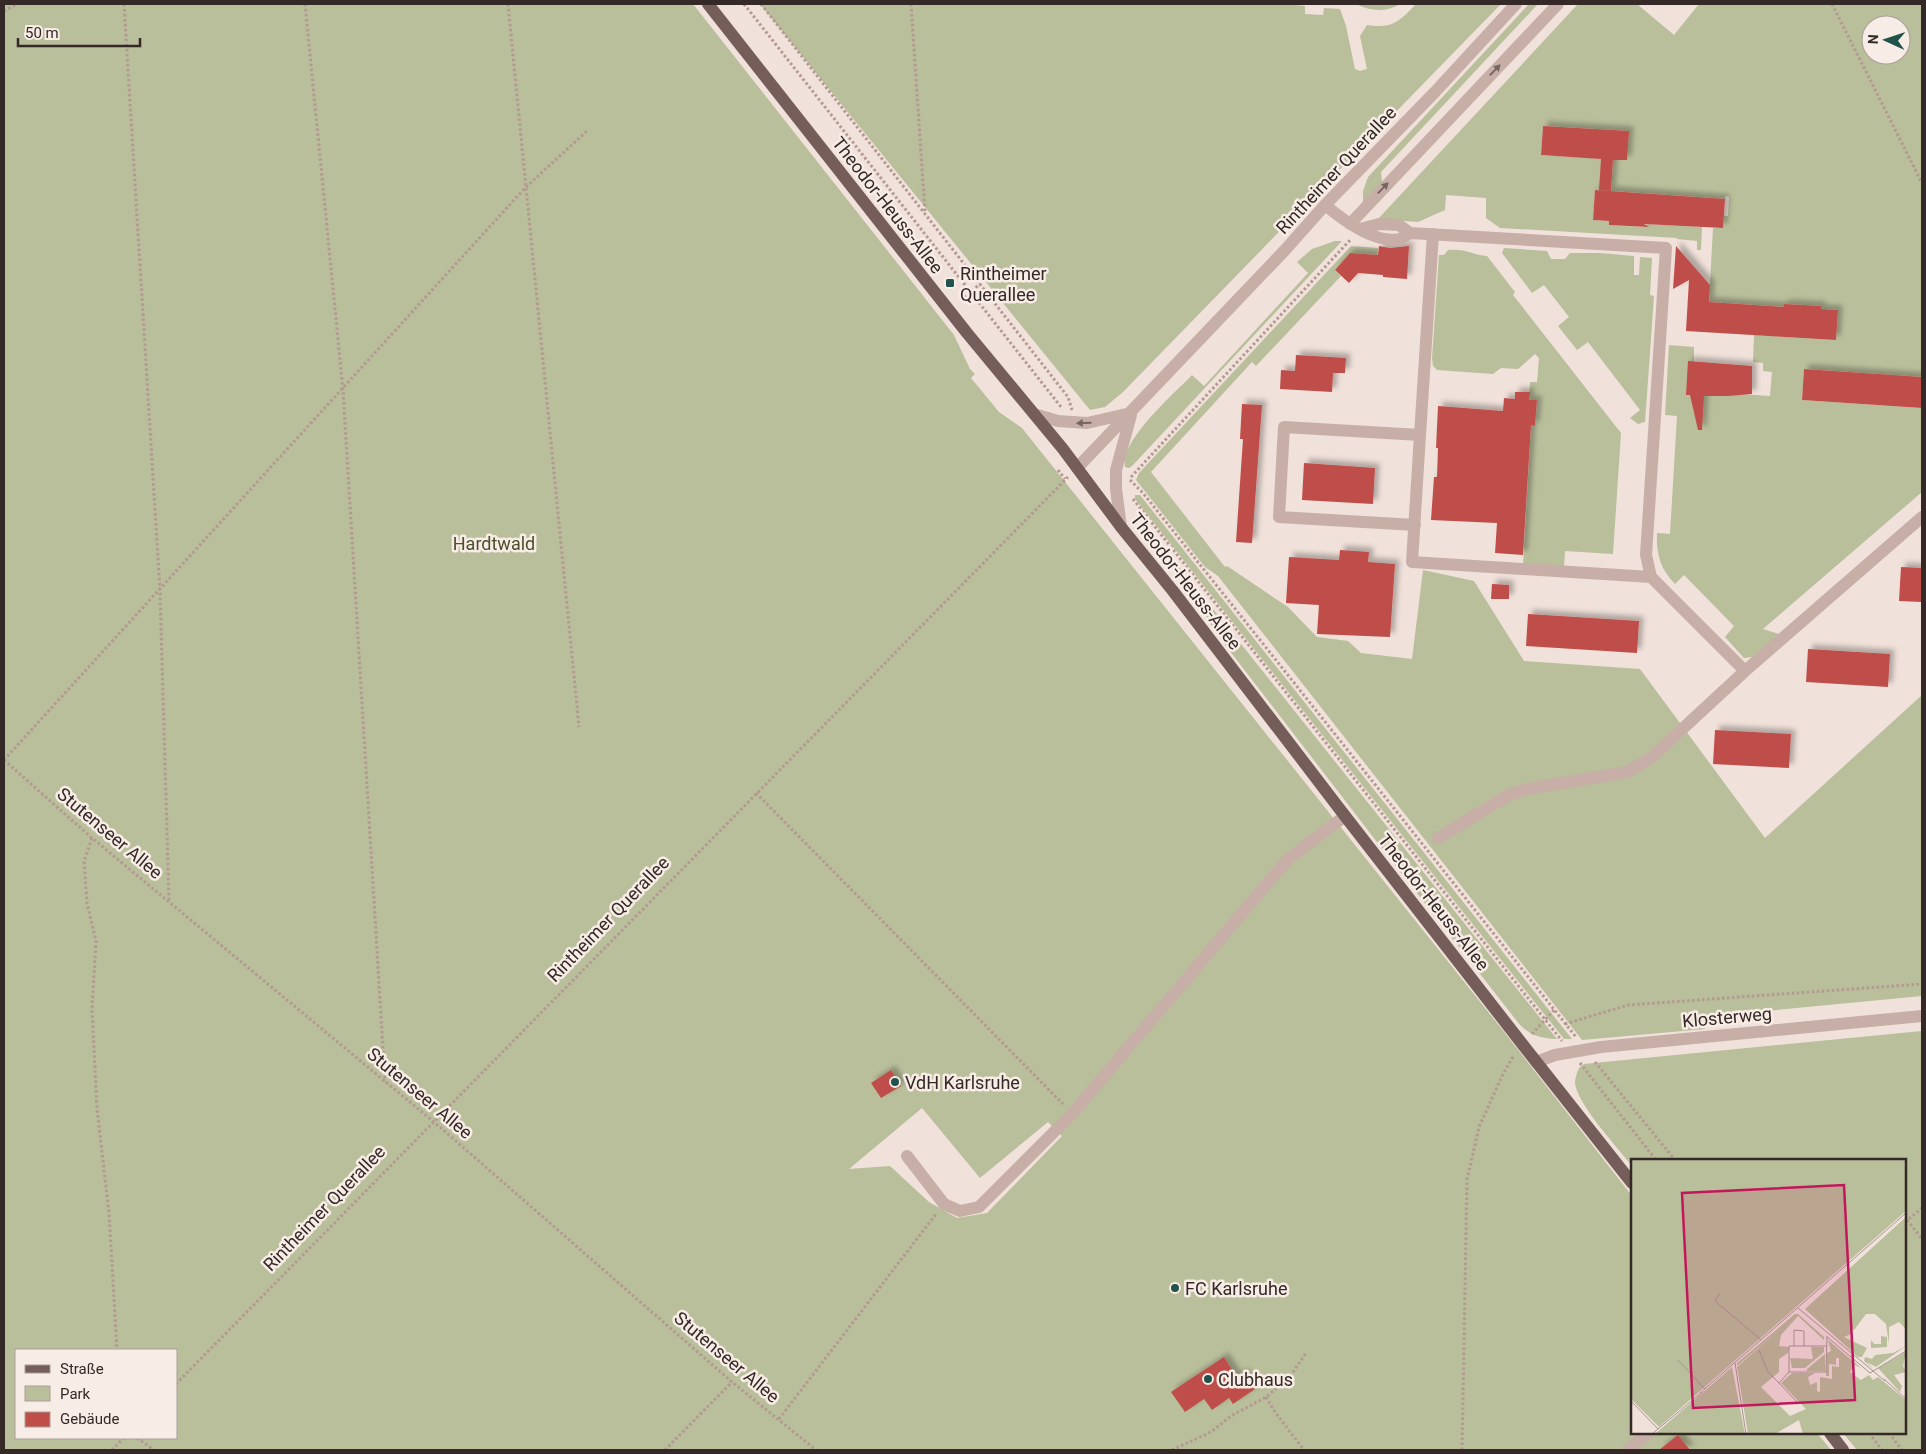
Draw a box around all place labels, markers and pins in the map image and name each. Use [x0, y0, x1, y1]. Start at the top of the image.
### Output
place label: Rintheimer Querallee [960, 263, 1047, 305]
marker: Rintheimer Querallee [944, 277, 956, 289]
place label: VdH Karlsruhe [905, 1072, 1020, 1093]
marker: VdH Karlsruhe [889, 1076, 901, 1088]
place label: FC Karlsruhe [1185, 1278, 1287, 1299]
marker: FC Karlsruhe [1169, 1282, 1181, 1294]
place label: Clubhaus [1218, 1369, 1293, 1390]
marker: Clubhaus [1202, 1373, 1214, 1385]

